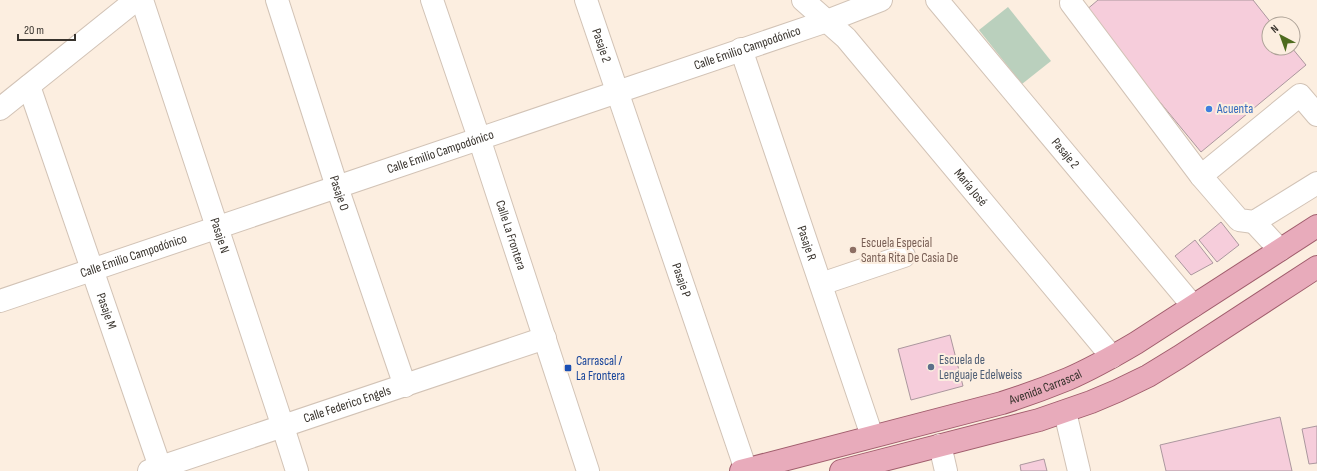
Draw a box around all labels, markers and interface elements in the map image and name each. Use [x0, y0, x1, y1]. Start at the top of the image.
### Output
scale bar [18, 16, 75, 42]
north arrow [1261, 16, 1301, 56]
street label: Calle Emilio Campodónico [692, 22, 803, 73]
text: N [1268, 22, 1281, 36]
text: 20 m [24, 23, 44, 38]
street label: Pasaje 2 [588, 26, 615, 65]
place label: Acuenta [1216, 101, 1253, 117]
marker: Acuenta [1204, 104, 1214, 114]
street label: Calle Emilio Campodónico [385, 126, 496, 177]
street label: Pasaje 2 [1048, 135, 1083, 172]
street label: María José [950, 165, 991, 209]
street label: Pasaje O [326, 174, 353, 213]
street label: Calle La Frontera [492, 198, 530, 272]
street label: Pasaje N [206, 216, 233, 255]
street label: Pasaje R [793, 224, 820, 263]
street label: Calle Emilio Campodónico [78, 230, 189, 281]
place label: Escuela Especial Santa Rita De Casia De [861, 235, 958, 266]
marker: Escuela Especial Santa Rita De Casia De [848, 245, 858, 255]
street label: Pasaje P [668, 261, 695, 300]
street label: Pasaje M [93, 291, 120, 332]
place label: Escuela de Lenguaje Edelweiss [939, 352, 1022, 383]
place label: Carrascal / La Frontera [576, 353, 625, 384]
marker: Escuela de Lenguaje Edelweiss [926, 362, 936, 372]
marker: Carrascal / La Frontera [563, 363, 573, 373]
street label: Avenida Carrascal [1006, 366, 1084, 408]
street label: Calle Federico Engels [301, 382, 393, 427]

